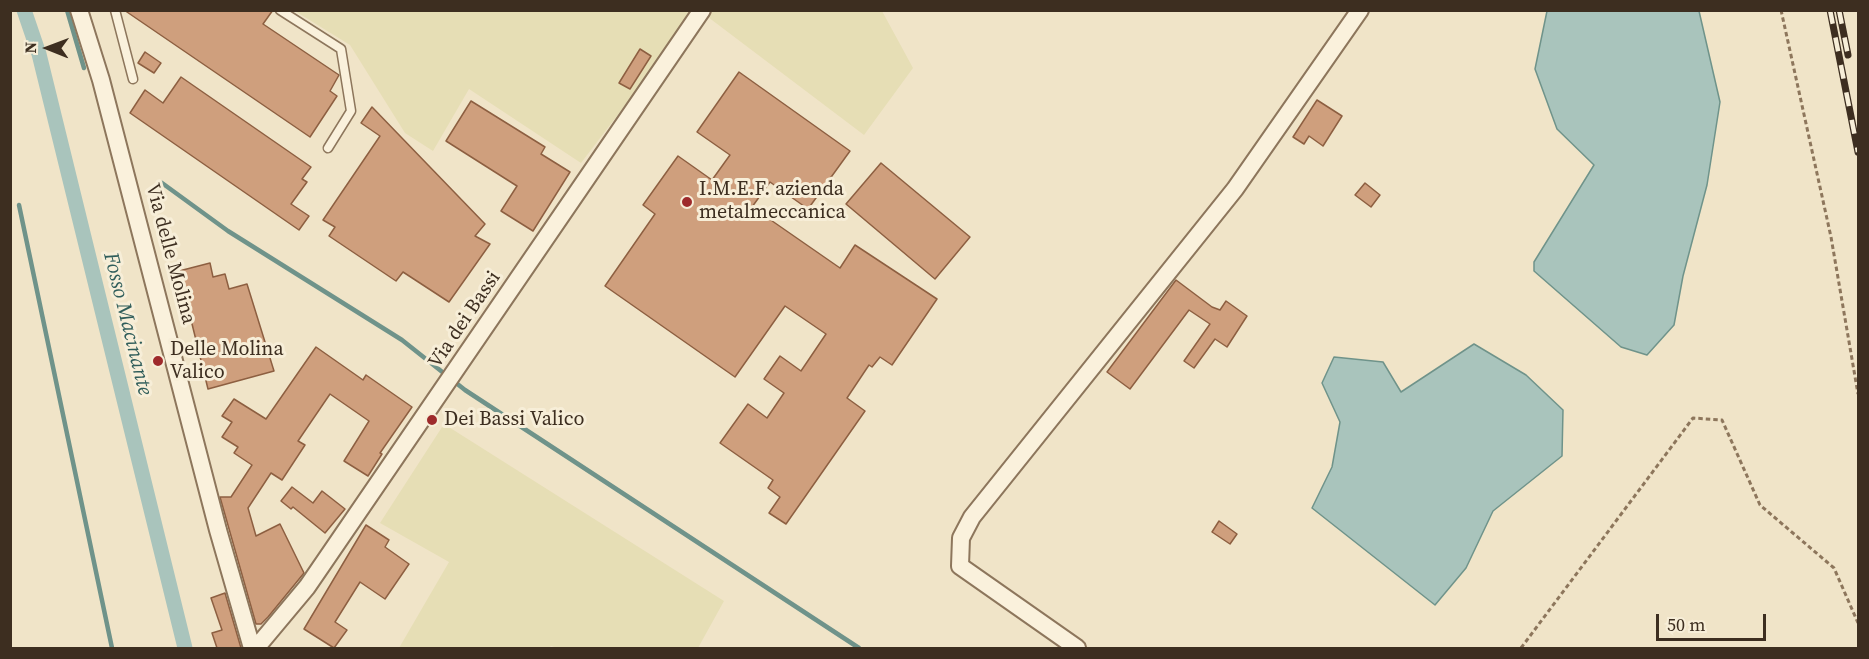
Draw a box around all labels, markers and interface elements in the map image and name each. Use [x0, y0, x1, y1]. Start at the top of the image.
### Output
north arrow [18, 18, 78, 78]
text: N [19, 42, 41, 54]
place label: I.M.E.F. azienda metalmeccanica [699, 178, 846, 225]
street label: Via delle Molina [140, 181, 200, 327]
marker: I.M.E.F. azienda metalmeccanica [680, 195, 694, 209]
water label: Fosso Macinante [97, 250, 157, 398]
street label: Via dei Bassi [424, 267, 506, 373]
place label: Delle Molina Valico [170, 338, 284, 385]
marker: Delle Molina Valico [151, 354, 165, 368]
place label: Dei Bassi Valico [444, 408, 584, 432]
marker: Dei Bassi Valico [425, 413, 439, 427]
scale bar [1659, 602, 1768, 640]
text: 50 m [1667, 612, 1705, 637]

